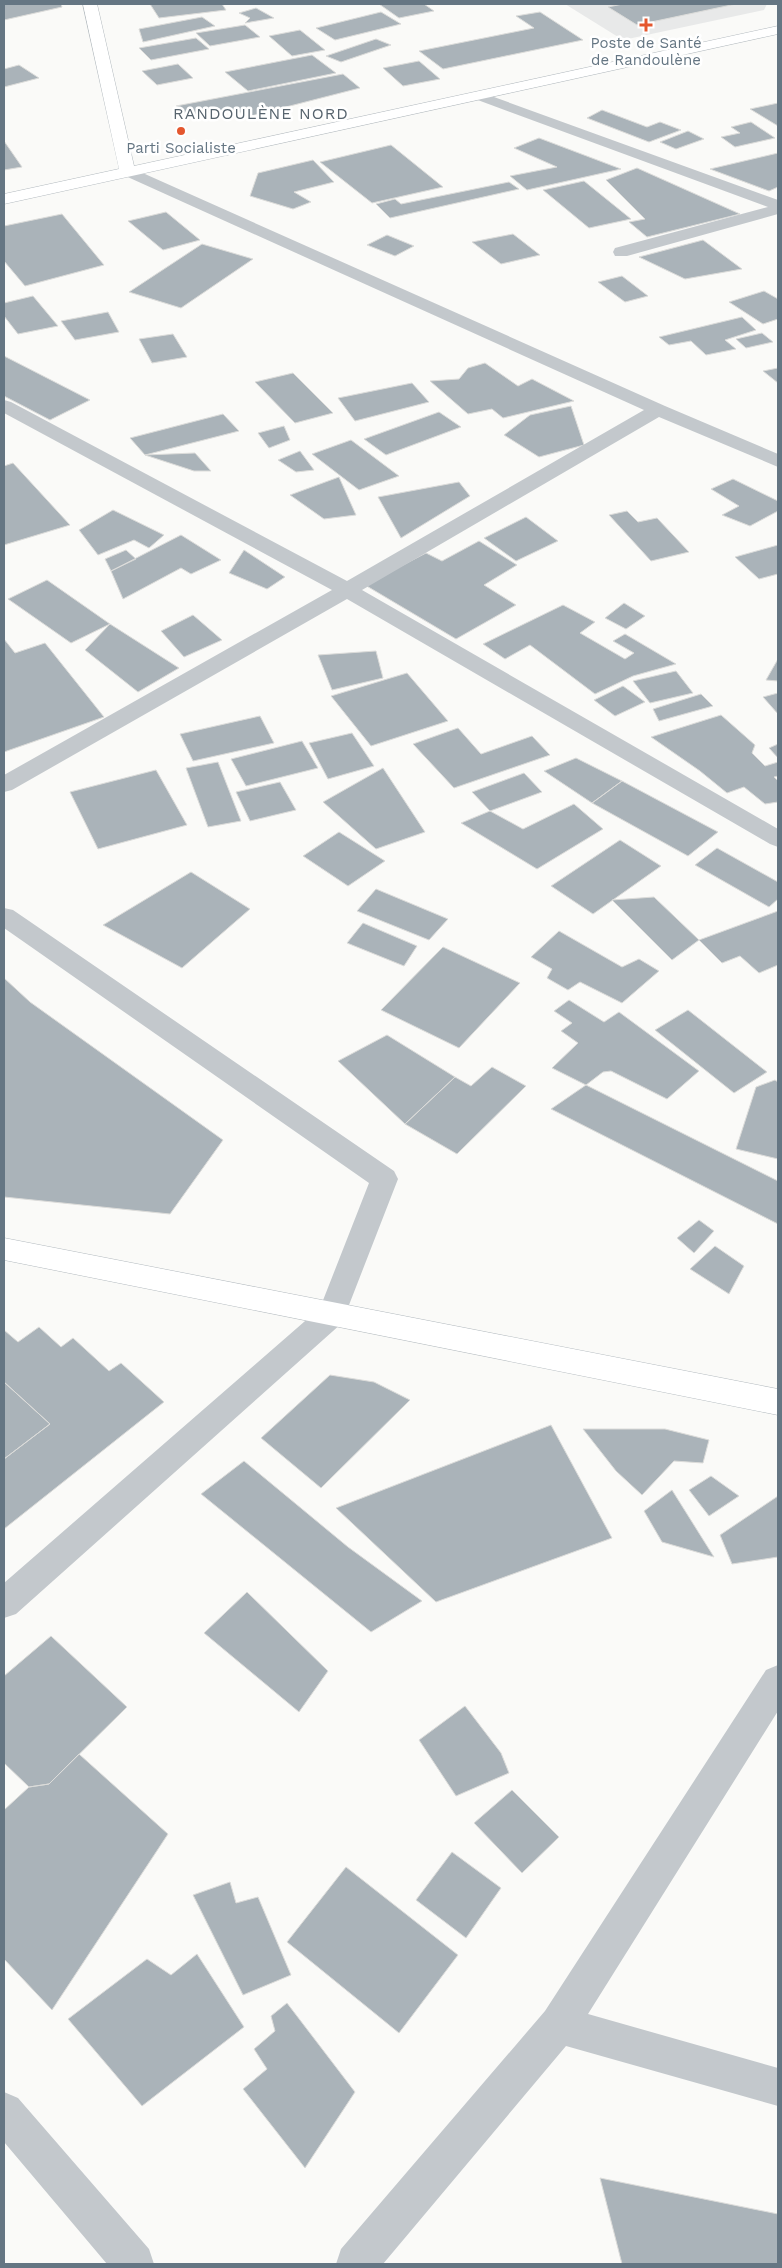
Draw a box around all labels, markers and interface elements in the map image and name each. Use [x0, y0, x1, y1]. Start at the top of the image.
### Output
marker: Poste de Santé de Randoulène [639, 18, 653, 32]
place label: Poste de Santé de Randoulène [590, 34, 702, 69]
district label: RANDOULÈNE NORD [173, 104, 349, 123]
marker: Parti Socialiste [175, 125, 187, 137]
place label: Parti Socialiste [126, 139, 236, 157]

